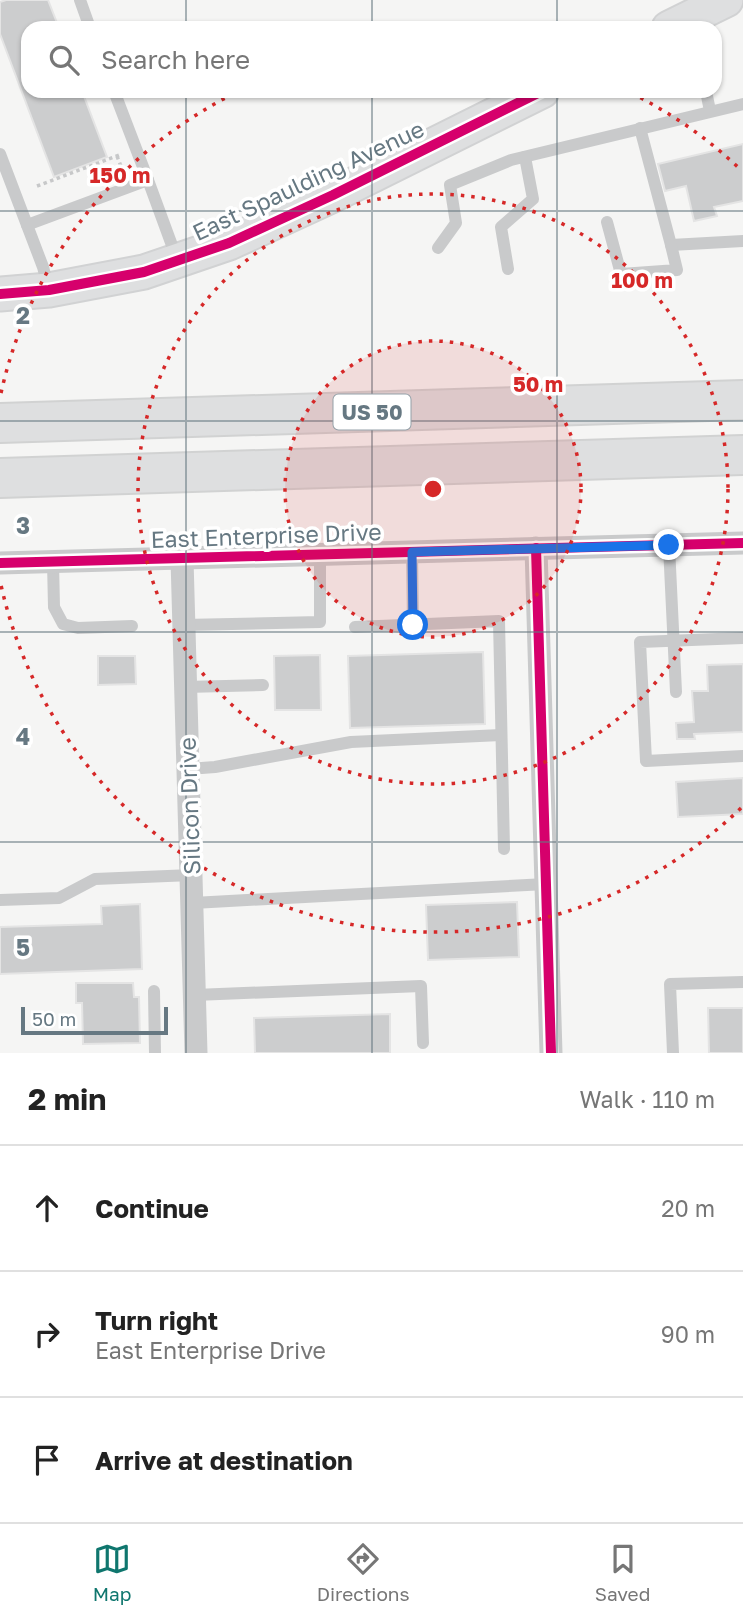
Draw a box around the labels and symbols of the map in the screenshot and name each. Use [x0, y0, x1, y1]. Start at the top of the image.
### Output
street label: East Spaulding Avenue [188, 114, 428, 246]
text: 150 m [90, 162, 150, 188]
text: 100 m [611, 267, 673, 293]
text: 2 [16, 301, 30, 329]
text: 50 m [513, 371, 563, 397]
road number: US 50 [334, 394, 410, 430]
centre of rings [421, 477, 445, 501]
text: 3 [16, 511, 30, 539]
street label: East Enterprise Drive [150, 517, 382, 553]
route end [653, 529, 684, 560]
route start [397, 609, 428, 640]
text: 4 [16, 722, 30, 750]
street label: Silicon Drive [173, 737, 205, 875]
text: 5 [16, 933, 30, 961]
scale bar [21, 1004, 168, 1036]

